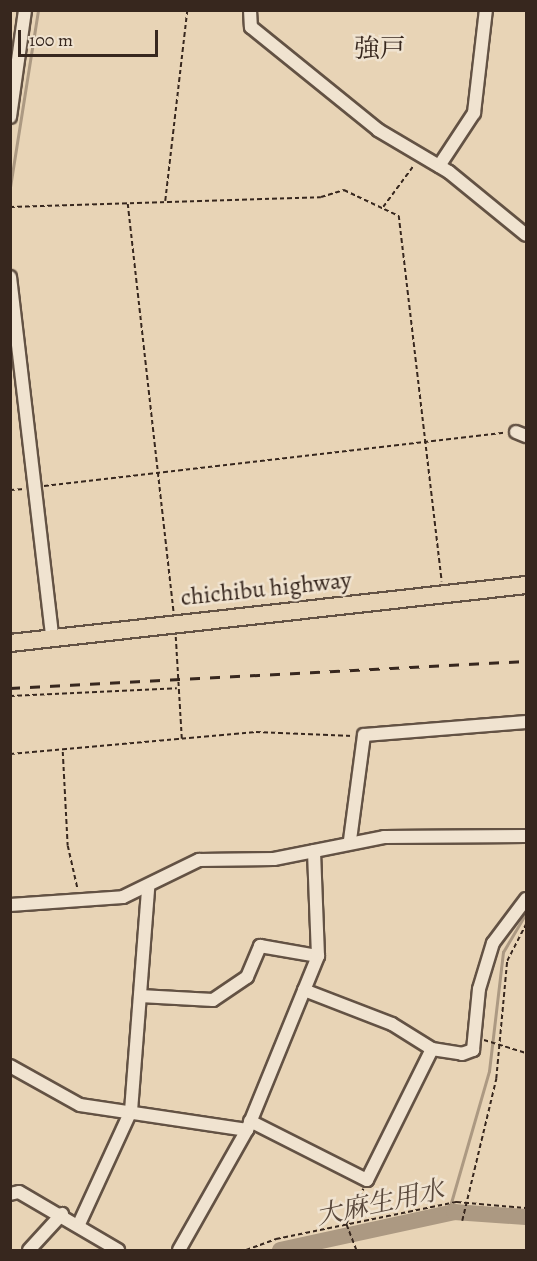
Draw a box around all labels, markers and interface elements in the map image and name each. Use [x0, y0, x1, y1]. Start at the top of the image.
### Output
scale bar [21, 18, 160, 56]
text: 100 m [29, 28, 73, 52]
district label: 強戸 [354, 33, 406, 65]
street label: chichibu highway [179, 566, 353, 612]
water label: 大麻生用水 [313, 1174, 447, 1232]

